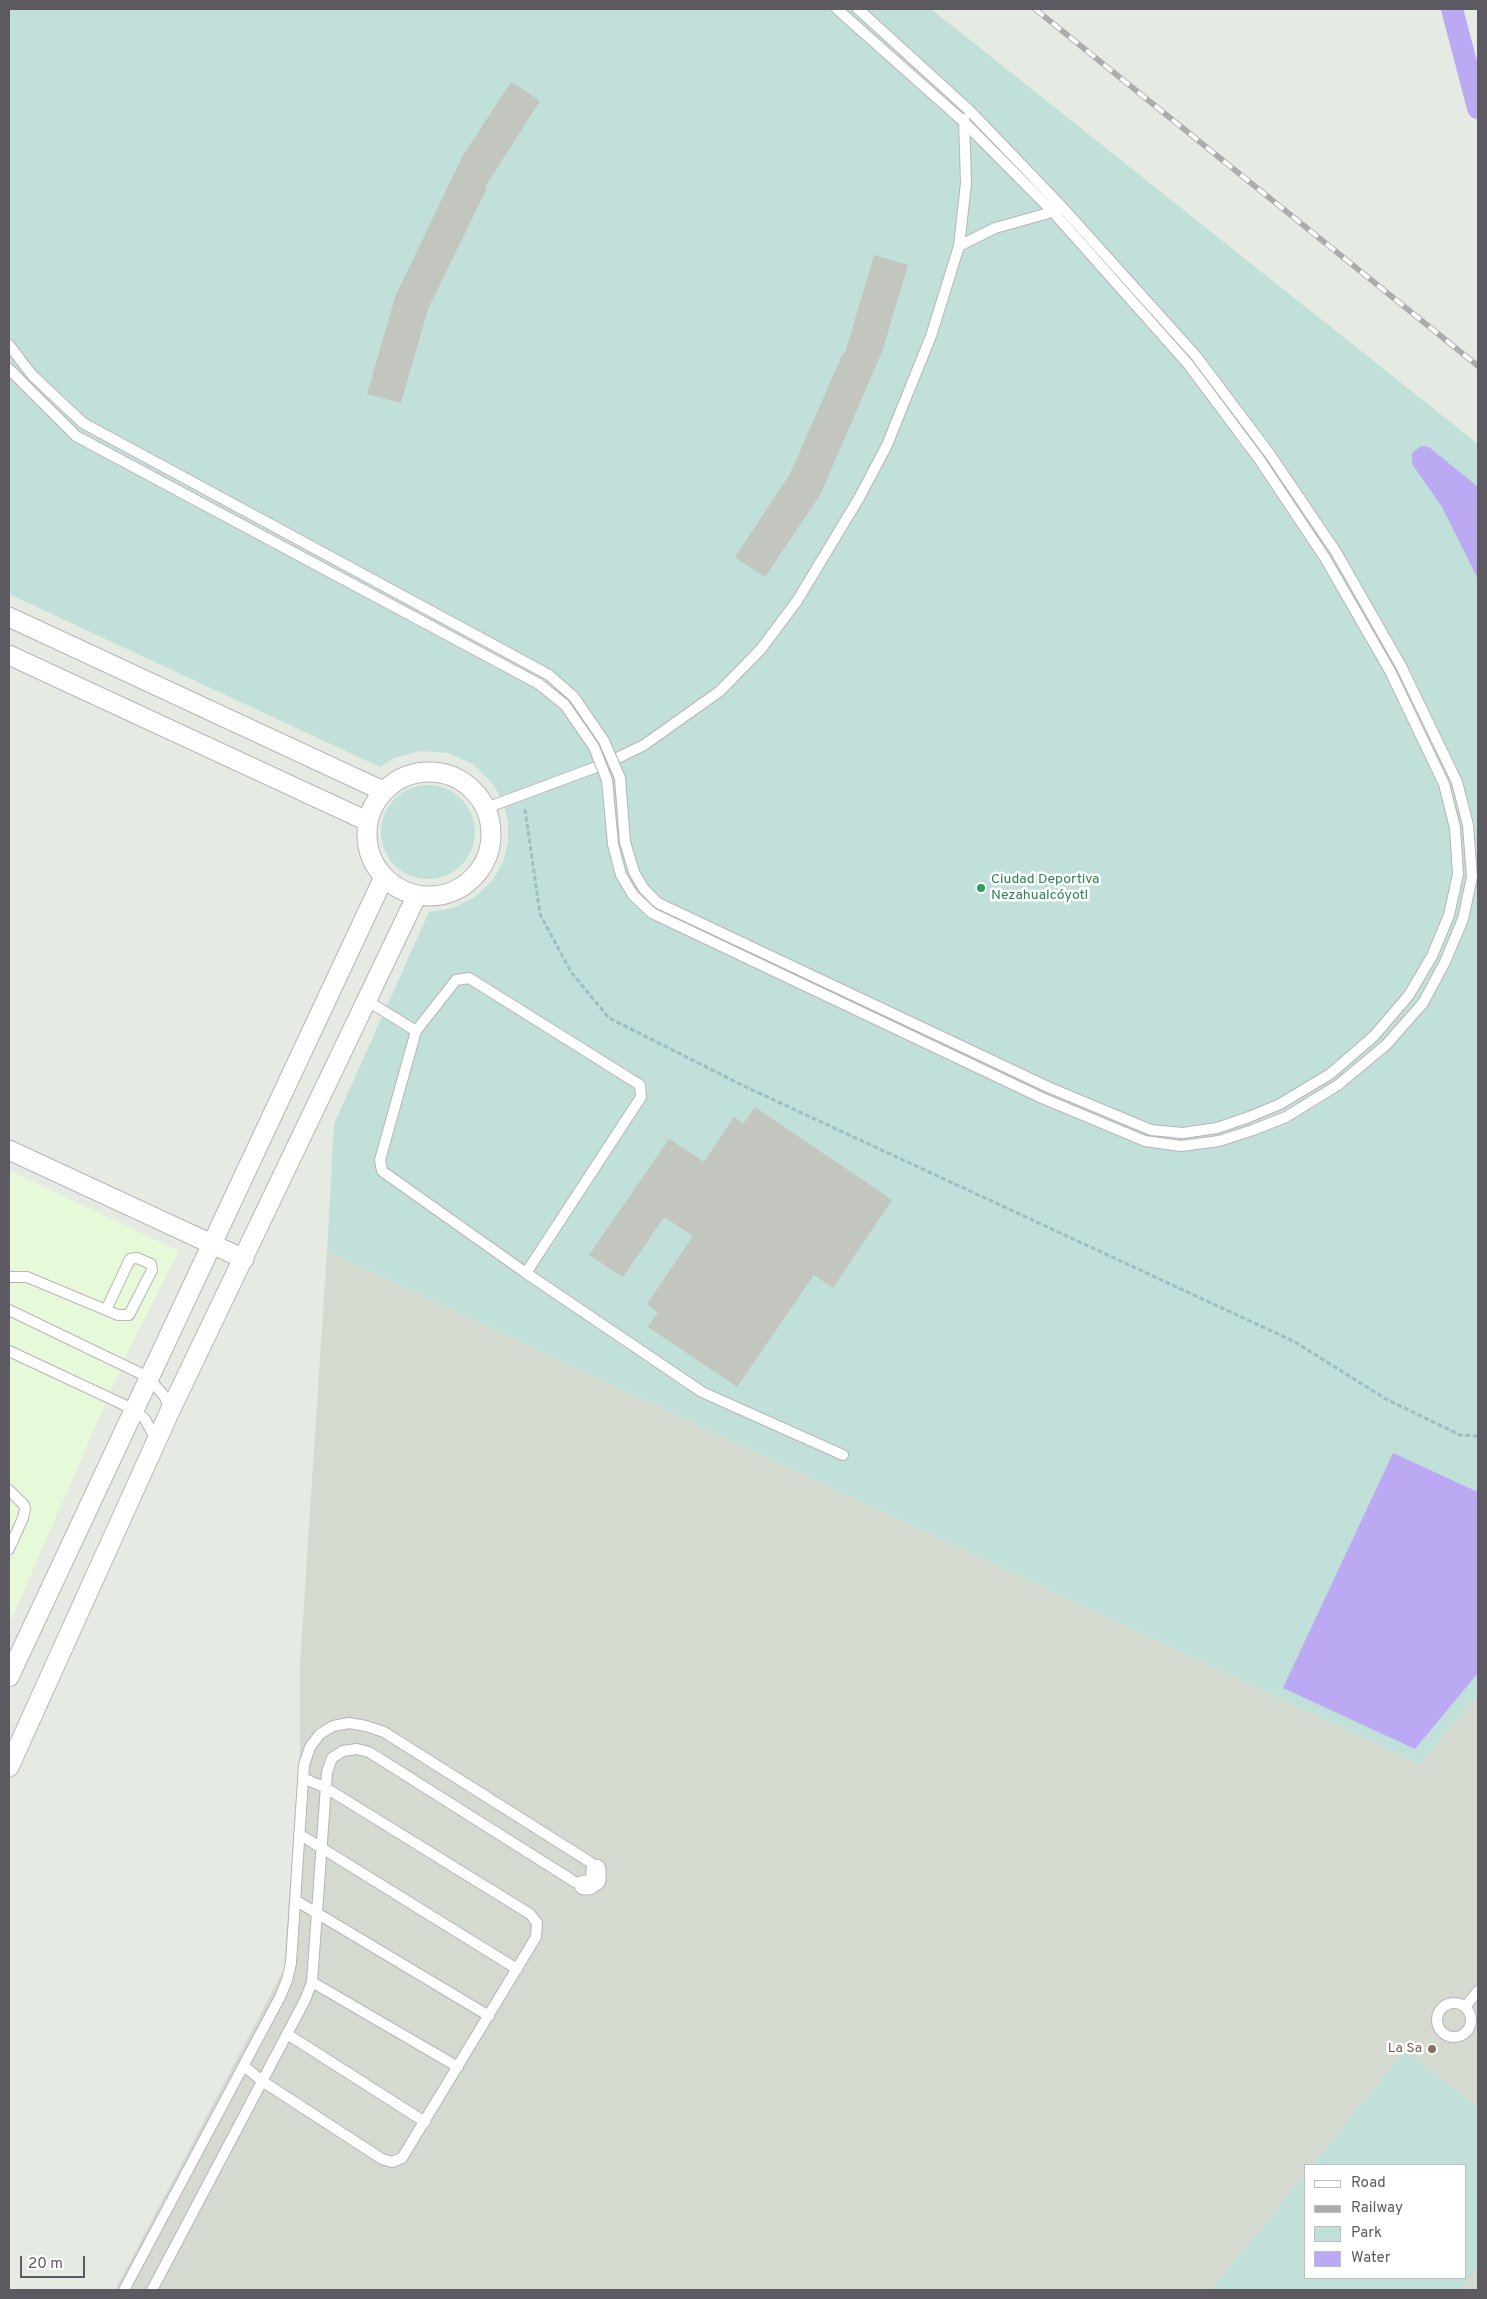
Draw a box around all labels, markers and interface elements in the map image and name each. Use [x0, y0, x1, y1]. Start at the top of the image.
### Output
place label: Ciudad Deportiva Nezahualcóyotl [991, 872, 1099, 904]
marker: Ciudad Deportiva Nezahualcóyotl [975, 882, 987, 894]
place label: La Sa [1388, 2041, 1422, 2057]
marker: La Sa [1426, 2043, 1438, 2055]
legend [1304, 2164, 1467, 2279]
text: Road [1351, 2174, 1386, 2193]
text: Railway [1351, 2199, 1403, 2218]
text: Park [1351, 2224, 1382, 2243]
scale bar [22, 2246, 88, 2278]
text: Water [1351, 2249, 1390, 2268]
text: 20 m [28, 2255, 63, 2274]

